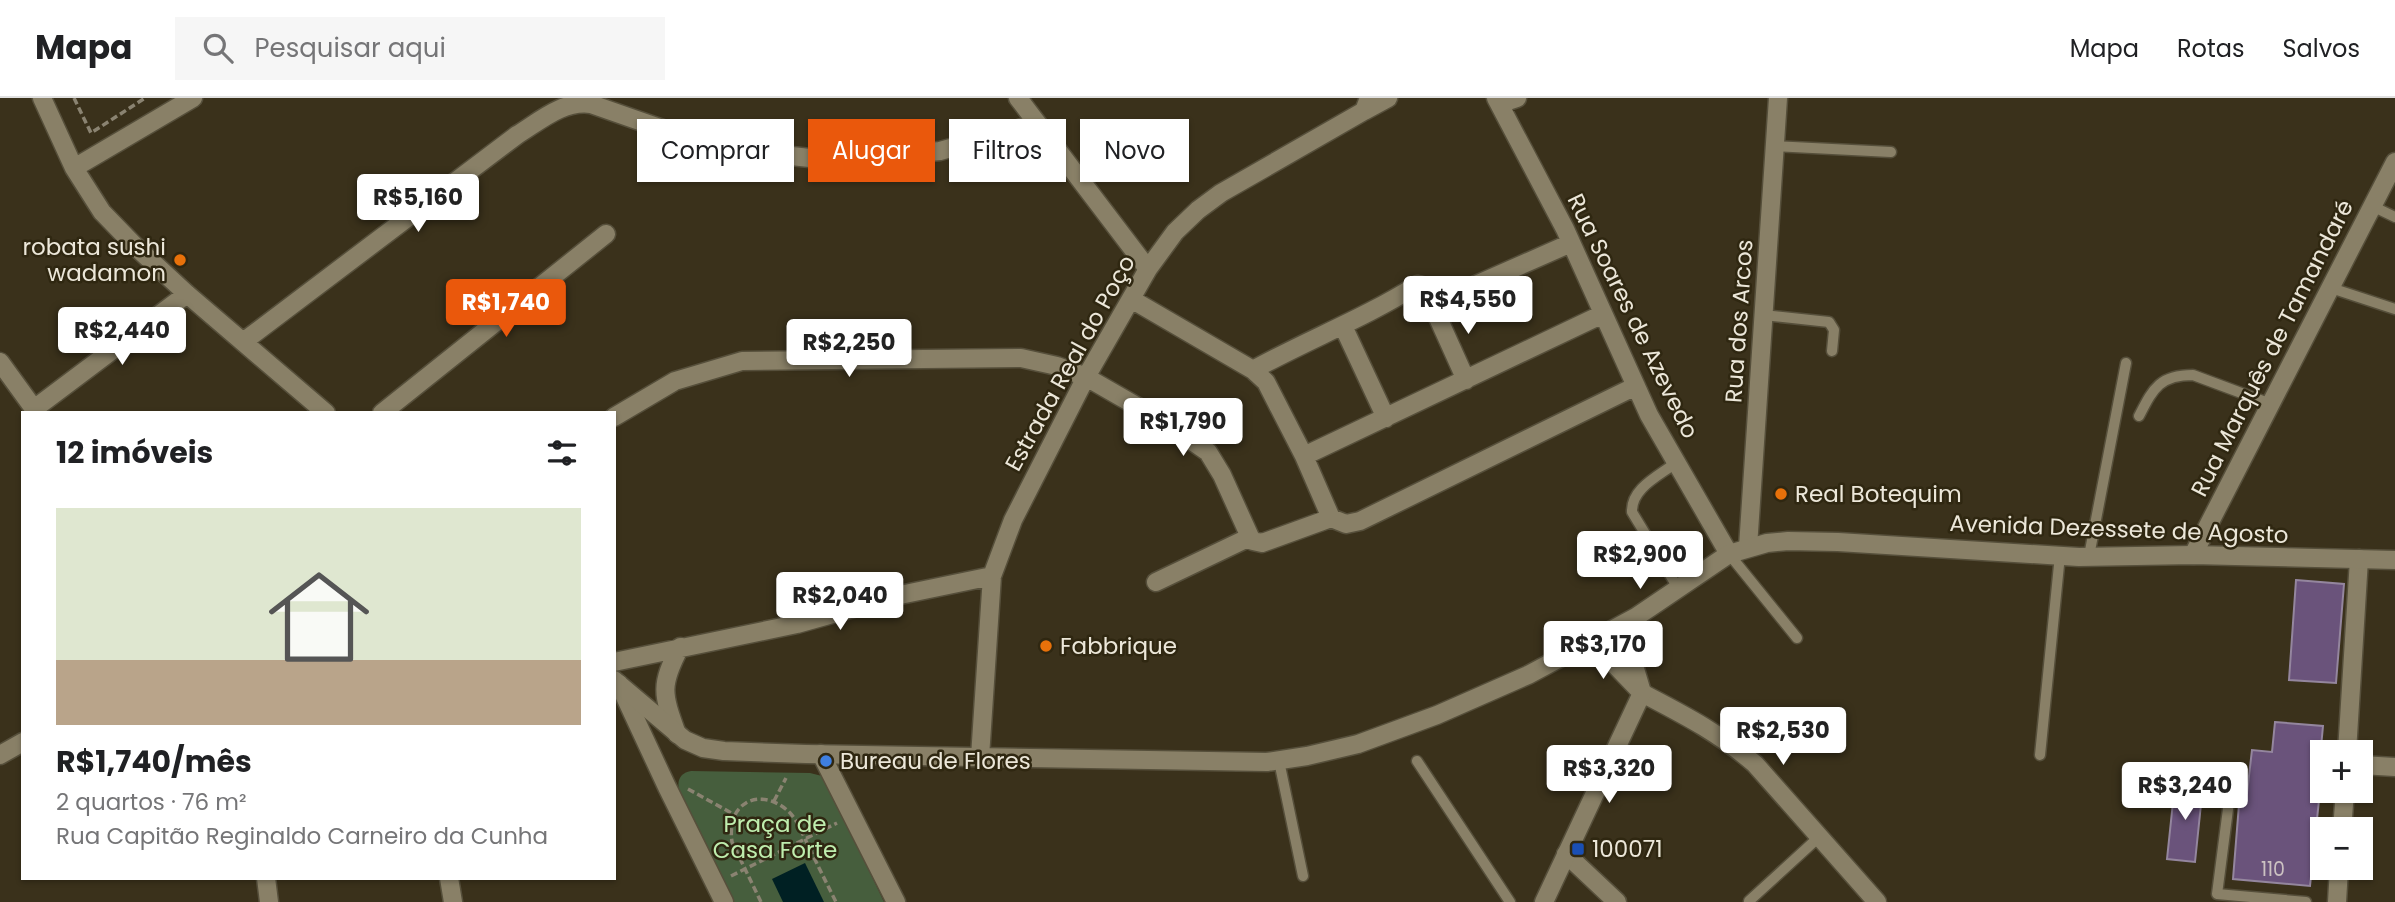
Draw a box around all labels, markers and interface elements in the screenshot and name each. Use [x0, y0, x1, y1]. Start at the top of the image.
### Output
search box [175, 17, 665, 80]
text: Mapa [35, 24, 133, 71]
icon: search [199, 29, 237, 67]
text: Pesquisar aqui [255, 30, 446, 66]
text: Mapa [2070, 32, 2139, 65]
text: Rotas [2177, 32, 2244, 65]
text: Salvos [2282, 32, 2360, 65]
chip: Comprar [637, 119, 794, 182]
chip: Alugar [808, 119, 935, 182]
chip: Filtros [949, 119, 1066, 182]
chip: Novo [1080, 119, 1189, 182]
pin: R$5,160 [353, 174, 483, 234]
text: R$5,160 [373, 181, 463, 213]
street label: Rua Soares de Azevedo [1560, 188, 1706, 444]
street label: Rua Marquês de Tamandaré [2183, 194, 2361, 502]
place label: robata sushi wadamon [22, 231, 166, 289]
street label: Rua dos Arcos [1717, 238, 1761, 404]
street label: Estrada Real do Poço [997, 249, 1143, 477]
marker: robata sushi wadamon [172, 252, 188, 268]
pin: R$4,550 [1403, 276, 1533, 336]
pin: R$1,740 [441, 280, 571, 339]
text: R$4,550 [1419, 283, 1517, 315]
text: R$1,740 [462, 286, 550, 318]
pin: R$2,440 [57, 308, 187, 367]
text: R$2,440 [74, 314, 170, 346]
pin: R$2,250 [784, 320, 914, 379]
text: R$2,250 [803, 326, 895, 358]
pin: R$1,790 [1118, 398, 1248, 458]
text: R$1,790 [1140, 405, 1226, 437]
text: 12 imóveis [56, 431, 213, 474]
icon: filters [543, 434, 581, 472]
place label: Real Botequim [1795, 478, 1962, 510]
marker: Real Botequim [1773, 486, 1789, 502]
street label: Avenida Dezessete de Agosto [1949, 507, 2289, 551]
pin: R$2,900 [1575, 532, 1705, 591]
text: R$2,900 [1593, 538, 1687, 570]
icon: home [256, 554, 382, 680]
pin: R$2,040 [775, 573, 905, 632]
text: R$2,040 [792, 579, 888, 611]
pin: R$3,170 [1538, 622, 1668, 681]
text: R$3,170 [1560, 628, 1646, 660]
place label: Fabbrique [1060, 630, 1177, 662]
marker: Fabbrique [1038, 638, 1054, 654]
pin: R$2,530 [1718, 708, 1848, 767]
text: R$2,530 [1736, 714, 1830, 746]
text: R$1,740/mês [56, 740, 252, 783]
map controls [2310, 740, 2373, 880]
button: + [2310, 740, 2373, 803]
place label: Bureau de Flores [840, 745, 1031, 777]
pin: R$3,320 [1544, 746, 1674, 805]
text: R$3,320 [1563, 752, 1655, 784]
marker: Bureau de Flores [818, 753, 834, 769]
pin: R$3,240 [2120, 762, 2250, 822]
text: R$3,240 [2138, 769, 2232, 801]
text: 2 quartos · 76 m² [56, 786, 247, 818]
park label: Praça de Casa Forte [713, 808, 837, 866]
button: − [2310, 817, 2373, 880]
text: Rua Capitão Reginaldo Carneiro da Cunha [56, 820, 548, 852]
place label: 100071 [1592, 833, 1663, 865]
marker: 100071 [1570, 841, 1586, 857]
house number: 110 [2261, 856, 2285, 883]

